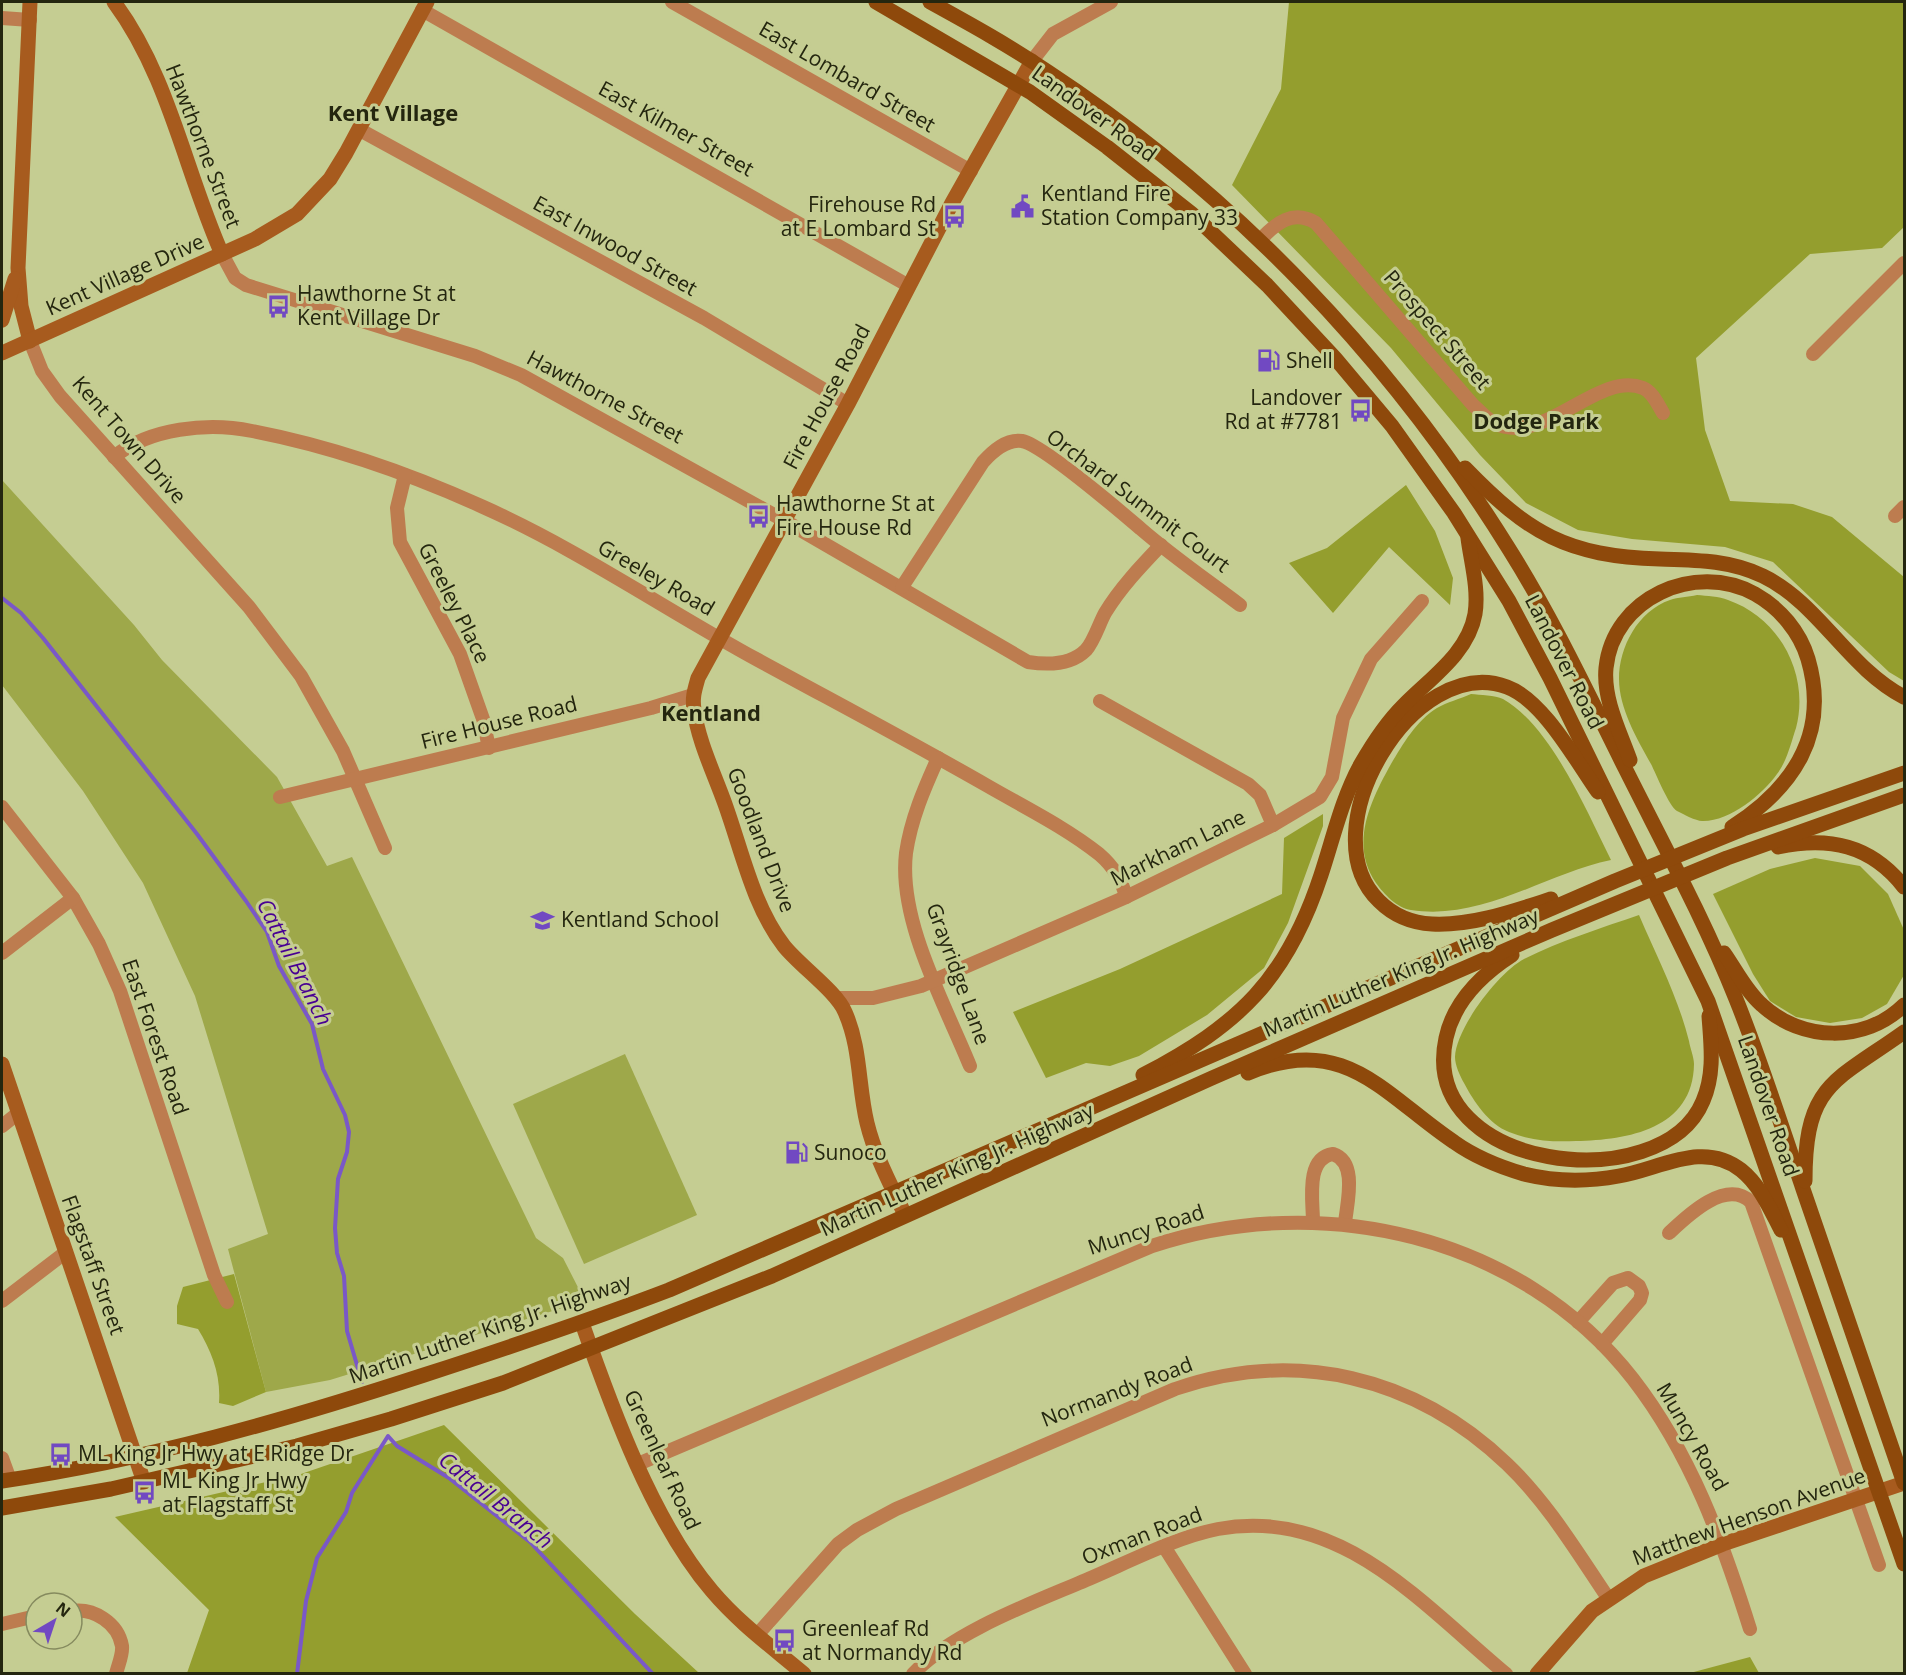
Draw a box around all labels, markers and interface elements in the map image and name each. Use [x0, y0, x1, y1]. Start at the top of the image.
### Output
street label: East Lombard Street [754, 14, 941, 138]
street label: Hawthorne Street [160, 59, 248, 232]
street label: Landover Road [1027, 59, 1162, 168]
street label: East Kilmer Street [594, 74, 759, 182]
district label: Kent Village [328, 97, 458, 127]
place label: Kentland Fire Station Company 33 [1041, 179, 1238, 231]
street label: East Inwood Street [528, 188, 703, 302]
place label: Firehouse Rd at E Lombard St [781, 190, 936, 242]
public building icon: Kentland Fire Station Company 33 [1010, 193, 1036, 219]
bus stop icon: Firehouse Rd at E Lombard St [941, 204, 967, 230]
street label: Kent Village Drive [41, 227, 208, 322]
street label: Prospect Street [1378, 263, 1498, 395]
place label: Hawthorne St at Kent Village Dr [297, 279, 456, 331]
bus stop icon: Hawthorne St at Kent Village Dr [266, 293, 292, 319]
street label: Fire House Road [776, 319, 876, 474]
street label: Hawthorne Street [522, 343, 689, 449]
place label: Shell [1286, 346, 1333, 374]
fuel station icon: Shell [1255, 348, 1281, 374]
street label: Kent Town Drive [66, 370, 193, 509]
place label: Landover Rd at #7781 [1225, 383, 1342, 435]
bus stop icon: Landover Rd at #7781 [1347, 397, 1373, 423]
district label: Dodge Park [1473, 405, 1599, 435]
street label: Orchard Summit Court [1041, 422, 1236, 578]
place label: Hawthorne St at Fire House Rd [776, 489, 935, 541]
bus stop icon: Hawthorne St at Fire House Rd [745, 503, 771, 529]
street label: Greeley Road [593, 532, 720, 622]
street label: Greeley Place [412, 537, 497, 668]
street label: Landover Road [1519, 590, 1611, 734]
street label: Fire House Road [418, 689, 580, 755]
district label: Kentland [661, 697, 761, 727]
street label: Goodland Drive [721, 763, 802, 916]
street label: Markham Lane [1105, 802, 1250, 892]
water label: Cattail Branch [251, 893, 341, 1030]
street label: Grayridge Lane [920, 899, 998, 1048]
street label: Martin Luther King Jr. Highway [1258, 901, 1543, 1043]
place label: Kentland School [561, 905, 719, 933]
school or university icon: Kentland School [530, 907, 556, 933]
street label: East Forest Road [116, 955, 196, 1118]
street label: Landover Road [1732, 1031, 1806, 1180]
street label: Martin Luther King Jr. Highway [815, 1096, 1098, 1242]
place label: Sunoco [814, 1138, 887, 1166]
fuel station icon: Sunoco [783, 1140, 809, 1166]
street label: Flagstaff Street [56, 1191, 132, 1338]
street label: Muncy Road [1084, 1197, 1207, 1261]
street label: Martin Luther King Jr. Highway [345, 1266, 635, 1390]
street label: Normandy Road [1037, 1349, 1196, 1433]
street label: Muncy Road [1651, 1377, 1735, 1496]
street label: Greenleaf Road [618, 1385, 708, 1534]
place label: ML King Jr Hwy at E Ridge Dr [78, 1439, 354, 1467]
bus stop icon: ML King Jr Hwy at E Ridge Dr [47, 1441, 73, 1467]
water label: Cattail Branch [433, 1444, 560, 1555]
street label: Matthew Henson Avenue [1628, 1461, 1869, 1571]
place label: ML King Jr Hwy at Flagstaff St [162, 1466, 308, 1518]
bus stop icon: ML King Jr Hwy at Flagstaff St [131, 1480, 157, 1506]
street label: Oxman Road [1077, 1499, 1206, 1571]
north arrow [24, 1591, 84, 1651]
text: N [51, 1597, 75, 1622]
place label: Greenleaf Rd at Normandy Rd [802, 1614, 962, 1666]
bus stop icon: Greenleaf Rd at Normandy Rd [771, 1628, 797, 1654]

